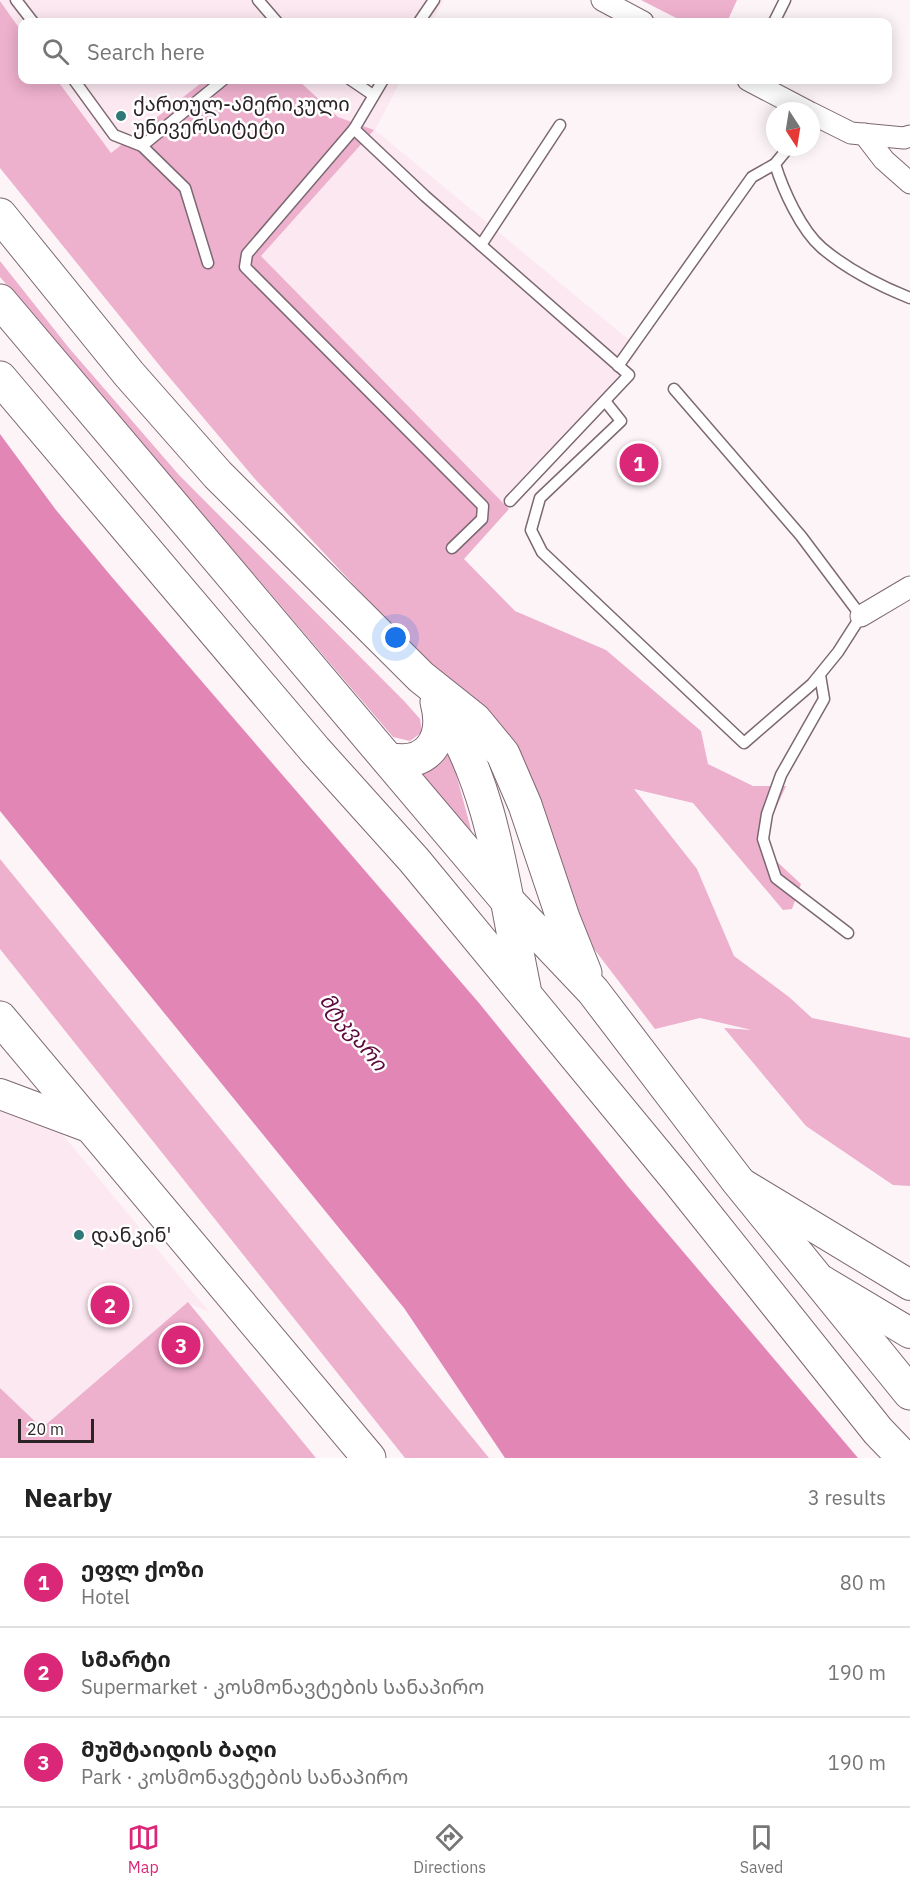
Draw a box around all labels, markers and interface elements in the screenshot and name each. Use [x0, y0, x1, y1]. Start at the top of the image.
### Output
search box [18, 18, 892, 84]
icon: search [39, 35, 72, 68]
text: Search here [87, 37, 205, 66]
place label: ქართულ-ამერიკული უნივერსიტეტი [133, 90, 350, 140]
north arrow [766, 102, 820, 156]
marker: ქართულ-ამერიკული უნივერსიტეტი [114, 109, 128, 123]
pin: 1 [620, 440, 658, 486]
your location [381, 623, 410, 652]
water label: მტკვარი [314, 987, 394, 1077]
place label: დანკინ' [91, 1221, 171, 1248]
marker: დანკინ' [72, 1228, 86, 1242]
pin: 2 [90, 1282, 130, 1328]
pin: 3 [162, 1322, 201, 1368]
scale bar [18, 1416, 94, 1444]
text: 20 m [27, 1419, 64, 1439]
text: Nearby [24, 1480, 112, 1514]
text: 3 results [808, 1484, 886, 1511]
text: ეფლ ქოზი [81, 1554, 204, 1583]
text: 1 [38, 1569, 50, 1596]
text: 80 m [840, 1569, 886, 1596]
text: Hotel [81, 1583, 130, 1610]
text: სმარტი [81, 1644, 171, 1673]
text: 2 [38, 1659, 50, 1686]
text: 190 m [828, 1659, 886, 1686]
text: Supermarket · კოსმონავტების სანაპირო [81, 1673, 484, 1700]
text: მუშტაიდის ბაღი [81, 1734, 277, 1763]
text: 3 [38, 1749, 50, 1776]
text: 190 m [828, 1749, 886, 1776]
text: Park · კოსმონავტების სანაპირო [81, 1763, 408, 1790]
tab: Map [127, 1821, 160, 1877]
tab: Directions [413, 1821, 486, 1877]
tab: Saved [740, 1821, 783, 1877]

